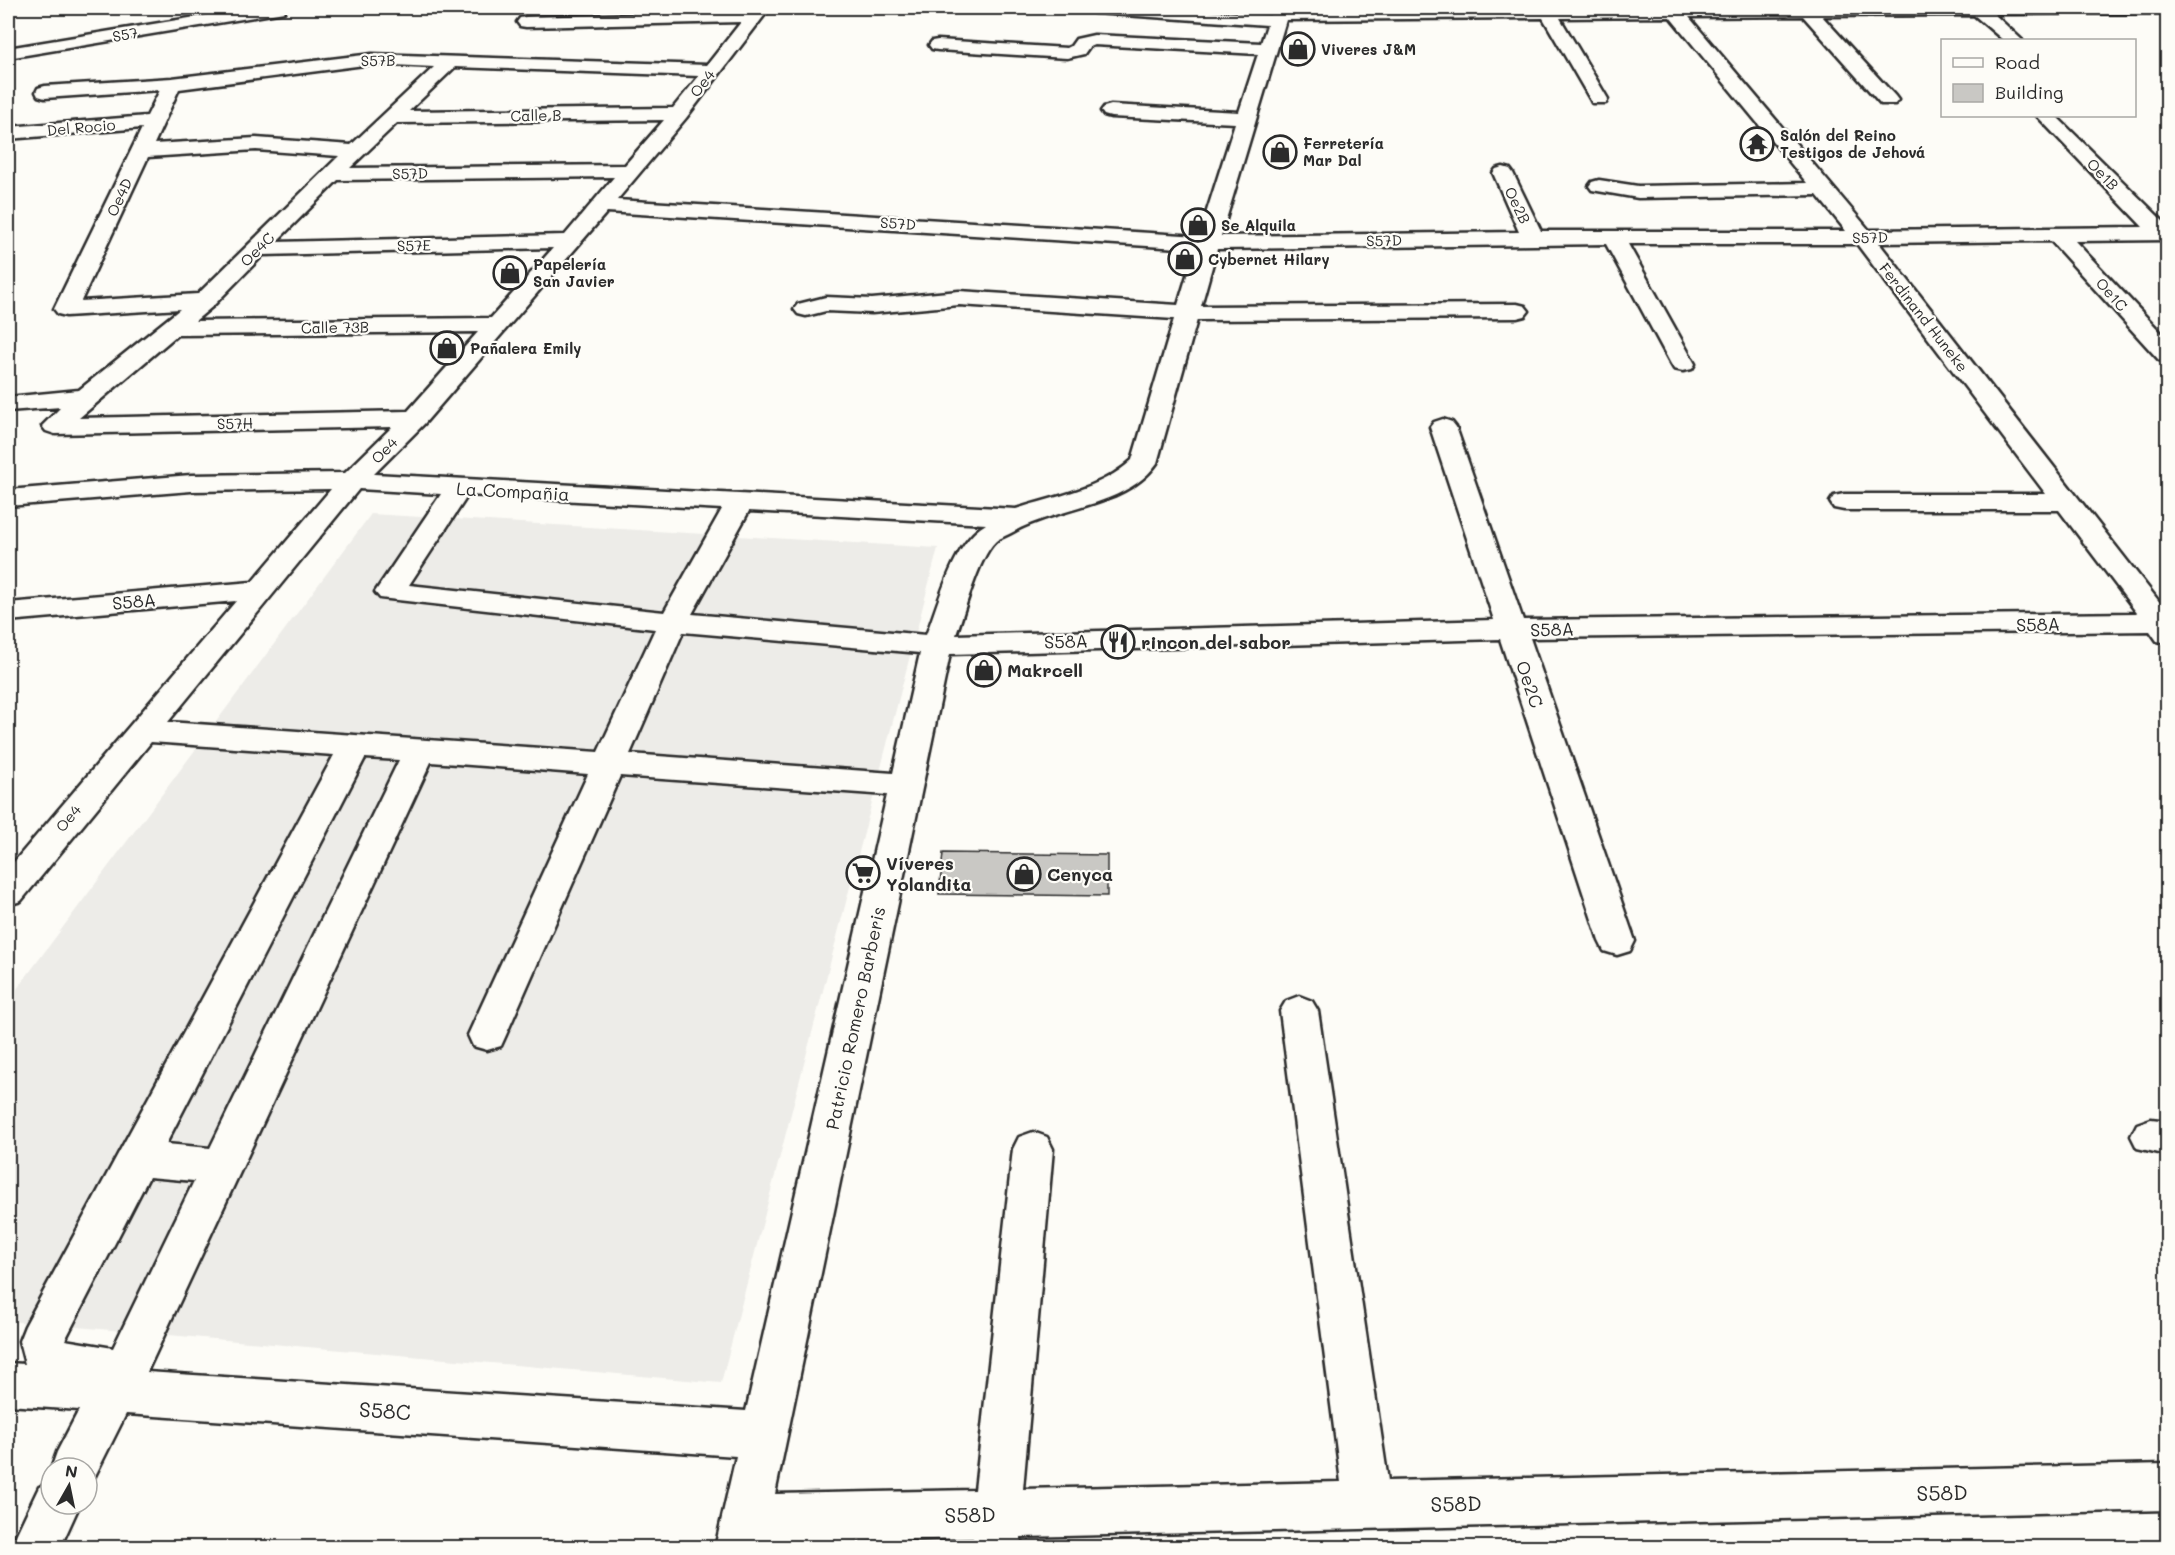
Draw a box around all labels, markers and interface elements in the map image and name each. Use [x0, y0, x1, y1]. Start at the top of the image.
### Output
street label: S57 [111, 22, 139, 46]
shop icon: Viveres J&M [1280, 31, 1316, 67]
place label: Viveres J&M [1321, 39, 1416, 59]
legend [1941, 39, 2136, 117]
street label: S57B [360, 50, 396, 70]
text: Road [1995, 50, 2040, 74]
street label: Oe4 [685, 65, 719, 101]
text: Building [1995, 80, 2063, 104]
street label: Calle B [510, 105, 562, 125]
street label: Del Rocio [46, 114, 116, 140]
place label: Salón del Reino Testigos de Jehová [1780, 125, 1925, 162]
temple icon: Salón del Reino Testigos de Jehová [1739, 126, 1775, 162]
place label: Ferretería Mar Dal [1303, 133, 1384, 170]
shop icon: Ferretería Mar Dal [1262, 134, 1298, 170]
street label: Oe1B [2083, 154, 2123, 194]
street label: S57D [392, 163, 428, 183]
street label: Oe4D [101, 175, 137, 219]
street label: Oe2B [1500, 183, 1536, 227]
shop icon: Se Alquila [1180, 207, 1216, 243]
street label: S57D [879, 212, 917, 234]
place label: Se Alquila [1221, 215, 1296, 235]
street label: Oe4C [236, 227, 279, 270]
street label: S57D [1852, 227, 1888, 247]
street label: S57D [1366, 230, 1402, 250]
street label: S57E [397, 235, 432, 255]
shop icon: Cybernet Hilary [1167, 241, 1203, 277]
place label: Cybernet Hilary [1208, 249, 1330, 269]
place label: Papelería San Javier [533, 254, 615, 291]
shop icon: Papelería San Javier [492, 255, 528, 291]
street label: Ferdinand Huneke [1875, 258, 1973, 376]
street label: Oe1C [2092, 273, 2133, 315]
street label: Calle 73B [301, 316, 369, 338]
shop icon: Pañalera Emily [429, 330, 465, 366]
place label: Pañalera Emily [470, 338, 581, 358]
street label: S57H [217, 413, 253, 433]
street label: Oe4 [366, 432, 402, 468]
street label: La Compañia [456, 476, 570, 506]
street label: S58A [111, 587, 157, 615]
street label: S58A [2016, 612, 2060, 636]
street label: S58A [1530, 617, 1574, 641]
restaurant icon: rincon del sabor [1100, 624, 1136, 660]
street label: S58A [1044, 628, 1088, 654]
place label: rincon del sabor [1141, 630, 1291, 654]
shop icon: Makrcell [966, 652, 1002, 688]
street label: Oe2C [1511, 657, 1549, 711]
place label: Makrcell [1007, 658, 1083, 682]
street label: Oe4 [51, 800, 85, 836]
place label: Víveres Yolandita [886, 851, 971, 896]
supermarket icon: Víveres Yolandita [845, 855, 881, 891]
shop icon: Cenyca [1006, 856, 1042, 892]
place label: Cenyca [1047, 862, 1113, 886]
street label: Patricio Romero Barberis [820, 904, 890, 1132]
street label: S58C [358, 1395, 412, 1425]
north arrow [39, 1456, 99, 1516]
text: N [64, 1459, 79, 1482]
street label: S58D [1916, 1478, 1968, 1506]
street label: S58D [1430, 1489, 1482, 1517]
street label: S58D [944, 1500, 996, 1528]

